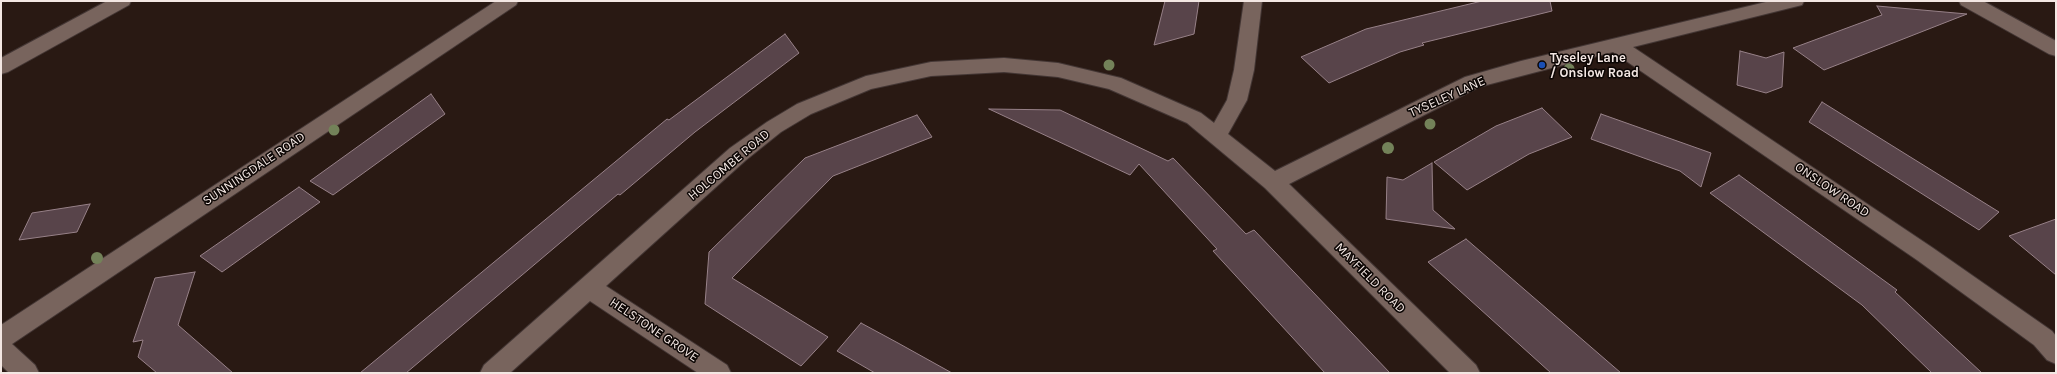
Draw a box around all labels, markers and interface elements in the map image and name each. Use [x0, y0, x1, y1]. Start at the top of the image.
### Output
place label: Tyseley Lane / Onslow Road [1550, 50, 1639, 81]
marker: Tyseley Lane / Onslow Road [1537, 60, 1547, 70]
street label: TYSELEY LANE [1406, 73, 1488, 121]
street label: HOLCOMBE ROAD [685, 126, 773, 204]
street label: SUNNINGDALE ROAD [200, 129, 308, 209]
street label: ONSLOW ROAD [1792, 159, 1872, 221]
street label: MAYFIELD ROAD [1332, 240, 1408, 316]
street label: HELSTONE GROVE [607, 295, 701, 365]

